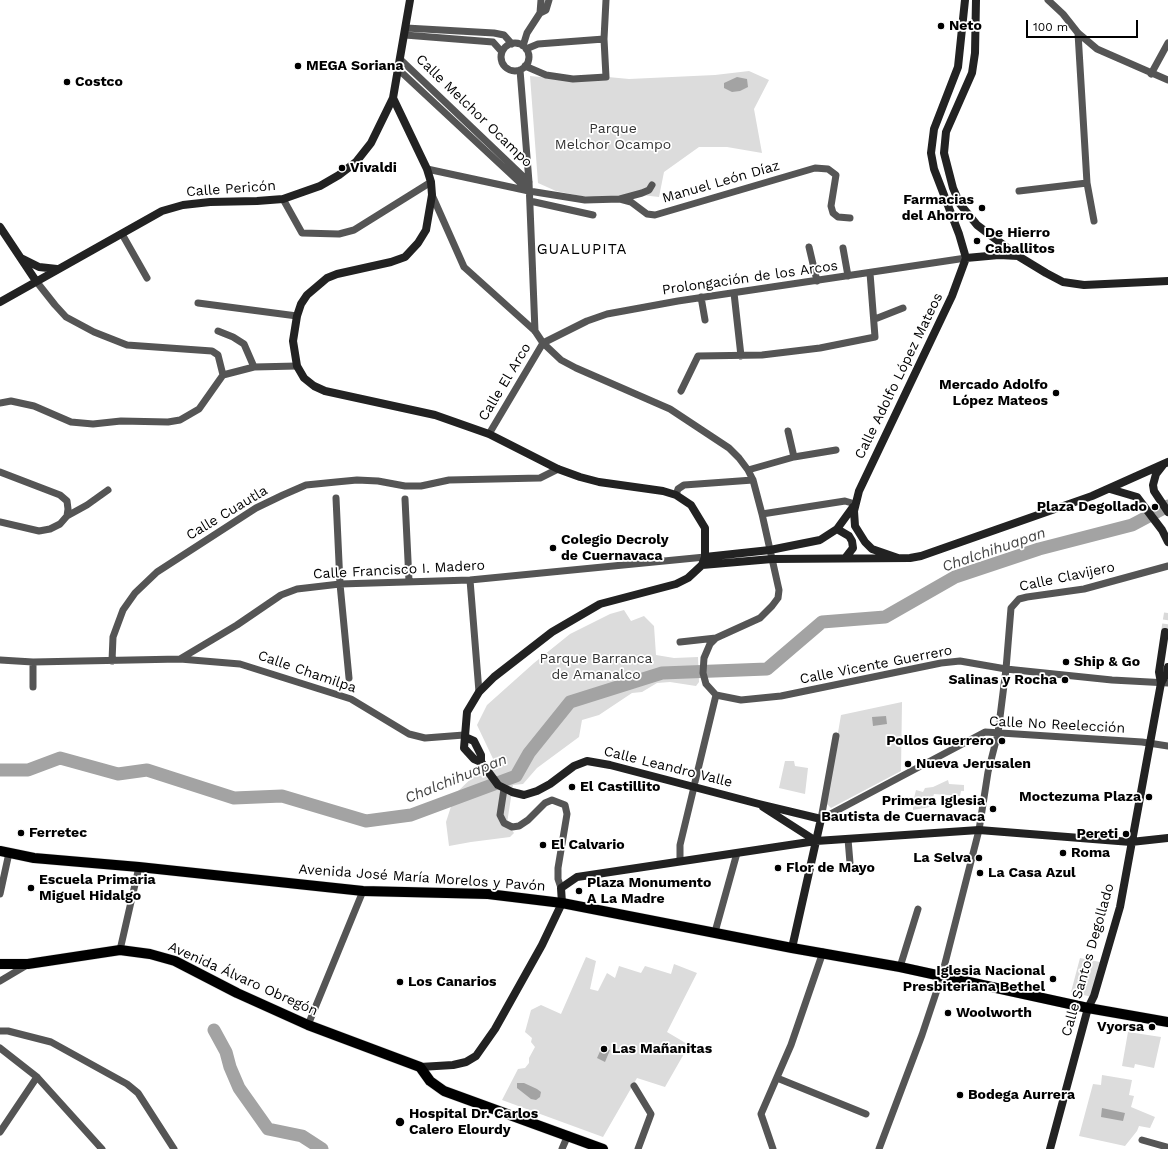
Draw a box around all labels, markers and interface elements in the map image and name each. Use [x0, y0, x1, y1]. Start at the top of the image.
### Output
scale bar [1028, 12, 1140, 38]
place label: Neto [949, 18, 982, 34]
text: 100 m [1033, 20, 1068, 34]
marker: Neto [936, 21, 946, 31]
street label: Calle Melchor Ocampo [412, 51, 536, 171]
place label: MEGA Soriana [306, 58, 403, 74]
marker: MEGA Soriana [293, 61, 303, 71]
place label: Costco [75, 74, 123, 90]
marker: Costco [62, 77, 72, 87]
park label: Parque Melchor Ocampo [555, 121, 671, 154]
street label: Manuel León Díaz [660, 157, 782, 207]
place label: Vivaldi [350, 160, 397, 176]
marker: Vivaldi [337, 163, 347, 173]
street label: Calle Pericón [186, 177, 276, 201]
place label: Farmacias del Ahorro [902, 192, 974, 224]
marker: Farmacias del Ahorro [977, 203, 987, 213]
place label: De Hierro Caballitos [985, 225, 1055, 258]
marker: De Hierro Caballitos [972, 236, 982, 246]
district label: GUALUPITA [537, 241, 627, 259]
street label: Prolongación de los Arcos [661, 257, 839, 299]
street label: Calle Adolfo López Mateos [851, 290, 947, 462]
street label: Calle El Arco [475, 340, 535, 424]
place label: Mercado Adolfo López Mateos [939, 377, 1048, 410]
marker: Mercado Adolfo López Mateos [1051, 388, 1061, 398]
street label: Calle Cuautla [183, 482, 271, 544]
place label: Plaza Degollado [1037, 499, 1147, 515]
marker: Plaza Degollado [1150, 502, 1160, 512]
water label: Chalchihuapan [940, 524, 1048, 576]
place label: Colegio Decroly de Cuernavaca [561, 532, 669, 564]
marker: Colegio Decroly de Cuernavaca [548, 543, 558, 553]
street label: Calle Francisco I. Madero [313, 557, 485, 583]
street label: Calle Clavijero [1018, 559, 1116, 595]
street label: Calle Vicente Guerrero [798, 642, 954, 688]
street label: Calle Chamilpa [255, 647, 359, 697]
park label: Parque Barranca de Amanalco [540, 651, 652, 684]
place label: Ship & Go [1074, 654, 1140, 670]
marker: Ship & Go [1061, 657, 1071, 667]
place label: Salinas y Rocha [948, 672, 1057, 688]
marker: Salinas y Rocha [1060, 675, 1070, 685]
street label: Calle No Reelección [988, 713, 1126, 737]
place label: Pollos Guerrero [886, 733, 994, 749]
marker: Pollos Guerrero [997, 736, 1007, 746]
street label: Calle Leandro Valle [602, 743, 734, 791]
water label: Chalchihuapan [402, 750, 510, 808]
place label: Nueva Jerusalen [916, 756, 1031, 772]
marker: Nueva Jerusalen [903, 759, 913, 769]
place label: El Castillito [580, 779, 660, 795]
marker: El Castillito [567, 782, 577, 792]
place label: Moctezuma Plaza [1019, 789, 1141, 805]
marker: Moctezuma Plaza [1144, 792, 1154, 802]
place label: Primera Iglesia Bautista de Cuernavaca [821, 793, 985, 826]
marker: Primera Iglesia Bautista de Cuernavaca [988, 804, 998, 814]
place label: Ferretec [29, 825, 87, 841]
place label: Pereti [1077, 826, 1118, 842]
marker: Ferretec [16, 828, 26, 838]
marker: Pereti [1121, 829, 1131, 839]
place label: El Calvario [551, 837, 625, 853]
marker: El Calvario [538, 840, 548, 850]
place label: Roma [1071, 845, 1110, 861]
marker: Roma [1058, 848, 1068, 858]
place label: La Selva [913, 850, 971, 866]
marker: La Selva [974, 853, 984, 863]
place label: Flor de Mayo [786, 860, 875, 876]
street label: Avenida José María Morelos y Pavón [298, 861, 546, 895]
marker: Flor de Mayo [773, 863, 783, 873]
place label: La Casa Azul [988, 865, 1076, 881]
marker: La Casa Azul [975, 868, 985, 878]
place label: Escuela Primaria Miguel Hidalgo [39, 872, 156, 904]
place label: Plaza Monumento A La Madre [587, 875, 711, 908]
street label: Calle Santos Degollado [1058, 882, 1118, 1038]
marker: Escuela Primaria Miguel Hidalgo [26, 883, 36, 893]
marker: Plaza Monumento A La Madre [574, 886, 584, 896]
street label: Avenida Álvaro Obregón [165, 938, 321, 1020]
place label: Iglesia Nacional Presbiteriana Bethel [903, 963, 1045, 996]
place label: Los Canarios [408, 974, 497, 990]
marker: Iglesia Nacional Presbiteriana Bethel [1048, 974, 1058, 984]
marker: Los Canarios [395, 977, 405, 987]
place label: Woolworth [956, 1005, 1032, 1021]
marker: Woolworth [943, 1008, 953, 1018]
place label: Vyorsa [1097, 1019, 1144, 1035]
marker: Vyorsa [1147, 1022, 1157, 1032]
place label: Las Mañanitas [612, 1041, 712, 1057]
marker: Las Mañanitas [599, 1044, 609, 1054]
place label: Bodega Aurrera [968, 1087, 1075, 1103]
marker: Bodega Aurrera [955, 1090, 965, 1100]
place label: Hospital Dr. Carlos Calero Elourdy [409, 1106, 538, 1138]
marker: Hospital Dr. Carlos Calero Elourdy [394, 1116, 406, 1128]

